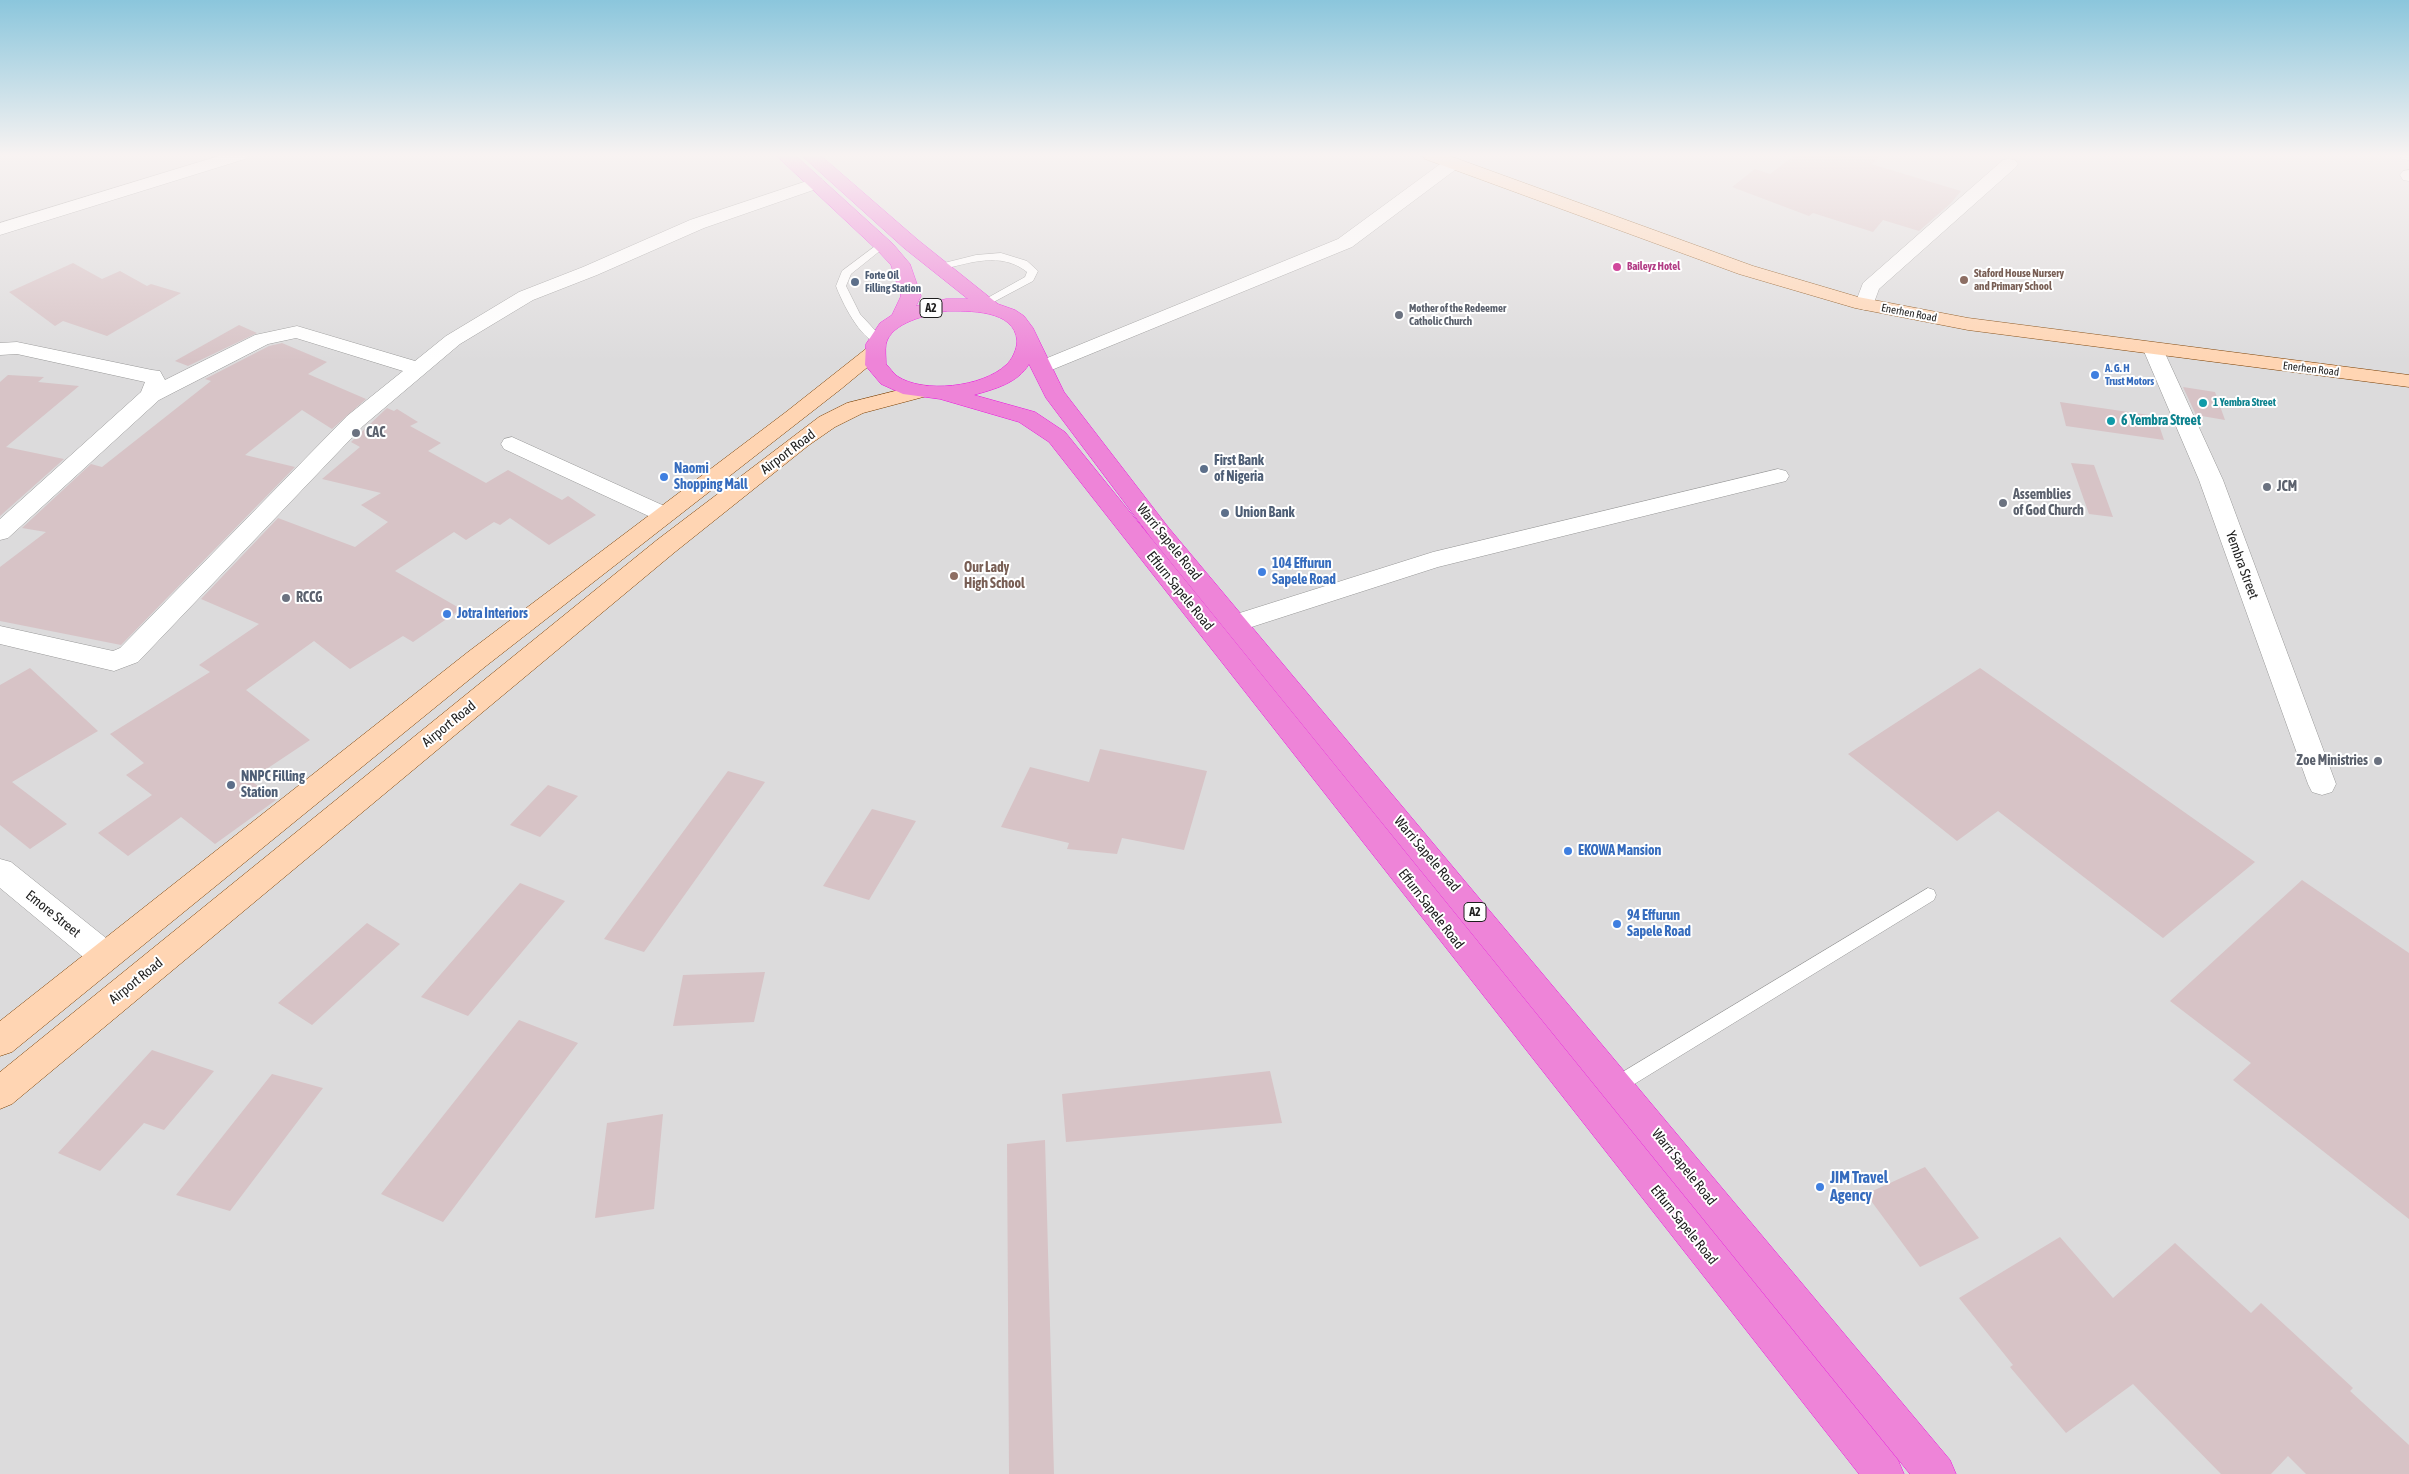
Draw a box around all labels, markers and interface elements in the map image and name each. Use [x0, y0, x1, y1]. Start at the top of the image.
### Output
place label: Baileyz Hotel [1627, 260, 1680, 274]
marker: Baileyz Hotel [1611, 261, 1623, 273]
place label: Staford House Nursery and Primary School [1974, 267, 2064, 293]
place label: Forte Oil Filling Station [865, 269, 921, 295]
marker: Staford House Nursery and Primary School [1958, 274, 1970, 286]
marker: Forte Oil Filling Station [849, 276, 861, 288]
road number: A2 [920, 298, 942, 318]
street label: Enerhen Road [1880, 301, 1938, 325]
place label: Mother of the Redeemer Catholic Church [1409, 302, 1506, 328]
marker: Mother of the Redeemer Catholic Church [1393, 309, 1405, 321]
street label: Enerhen Road [2282, 359, 2340, 379]
place label: A. G. H Trust Motors [2105, 362, 2154, 388]
marker: A. G. H Trust Motors [2089, 369, 2101, 381]
place label: 1 Yembra Street [2213, 396, 2276, 410]
marker: 1 Yembra Street [2197, 397, 2209, 409]
place label: 6 Yembra Street [2121, 413, 2201, 429]
marker: 6 Yembra Street [2105, 415, 2117, 427]
place label: CAC [366, 425, 385, 441]
street label: Airport Road [757, 426, 819, 478]
marker: CAC [350, 427, 362, 439]
place label: First Bank of Nigeria [1214, 453, 1264, 486]
place label: Naomi Shopping Mall [674, 461, 748, 494]
marker: First Bank of Nigeria [1198, 463, 1210, 475]
marker: Naomi Shopping Mall [658, 471, 670, 483]
place label: JCM [2277, 479, 2297, 495]
marker: JCM [2261, 481, 2273, 493]
place label: Assemblies of God Church [2013, 487, 2084, 520]
marker: Assemblies of God Church [1997, 497, 2009, 509]
street label: Warri Sapele Road [1133, 500, 1205, 584]
place label: Union Bank [1235, 505, 1295, 521]
marker: Union Bank [1219, 507, 1231, 519]
street label: Yembra Street [2222, 529, 2262, 601]
street label: Effurn Sapele Road [1143, 548, 1217, 634]
place label: 104 Effurun Sapele Road [1272, 556, 1336, 588]
place label: Our Lady High School [964, 560, 1025, 592]
marker: 104 Effurun Sapele Road [1256, 566, 1268, 578]
marker: Our Lady High School [948, 570, 960, 582]
place label: RCCG [296, 590, 322, 606]
marker: RCCG [280, 592, 292, 604]
place label: Jotra Interiors [457, 606, 528, 622]
marker: Jotra Interiors [441, 608, 453, 620]
street label: Airport Road [419, 697, 479, 751]
place label: Zoe Ministries [2297, 753, 2368, 769]
marker: Zoe Ministries [2372, 755, 2384, 767]
place label: NNPC Filling Station [241, 769, 305, 802]
marker: NNPC Filling Station [225, 779, 237, 791]
street label: Warri Sapele Road [1390, 813, 1464, 895]
place label: EKOWA Mansion [1578, 843, 1661, 859]
marker: EKOWA Mansion [1562, 845, 1574, 857]
street label: Effurn Sapele Road [1394, 866, 1468, 952]
street label: Emore Street [22, 887, 84, 941]
road number: A2 [1464, 902, 1486, 922]
place label: 94 Effurun Sapele Road [1627, 908, 1691, 940]
marker: 94 Effurun Sapele Road [1611, 918, 1623, 930]
street label: Airport Road [106, 954, 166, 1008]
street label: Warri Sapele Road [1648, 1125, 1720, 1209]
place label: JIM Travel Agency [1830, 1168, 1888, 1206]
marker: JIM Travel Agency [1814, 1181, 1826, 1193]
street label: Effurn Sapele Road [1647, 1182, 1721, 1268]

